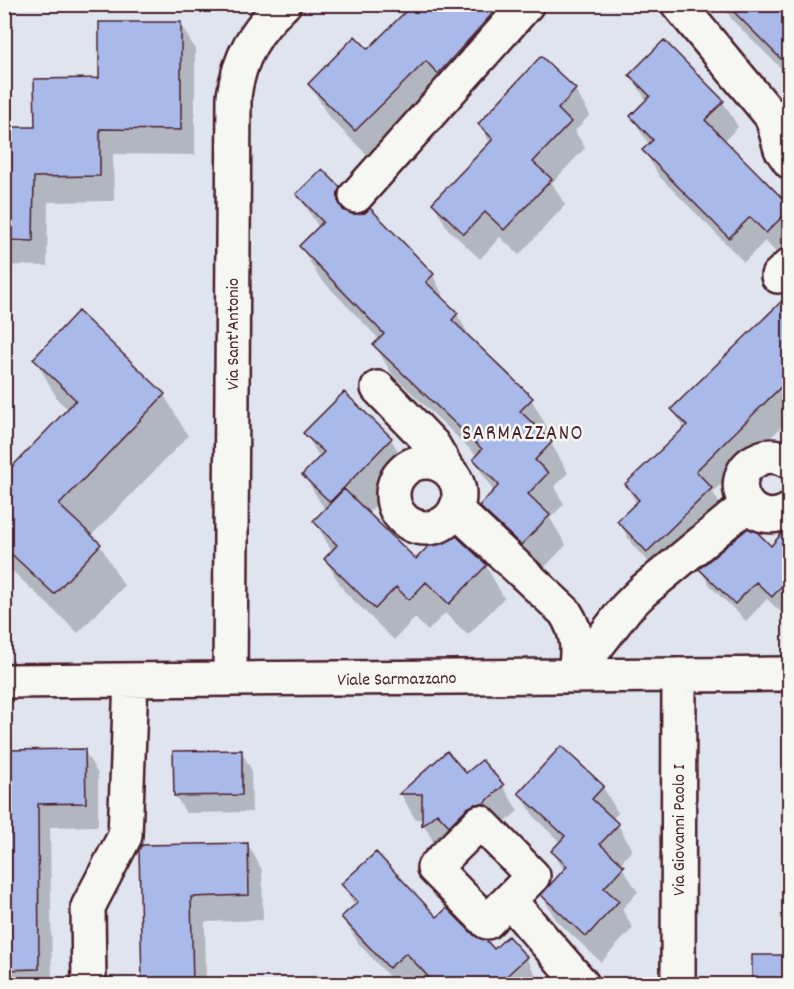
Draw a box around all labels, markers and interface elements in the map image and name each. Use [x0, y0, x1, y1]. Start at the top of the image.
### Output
street label: Via Sant'Antonio [222, 278, 247, 390]
district label: SARMAZZANO [462, 420, 584, 450]
street label: Viale Sarmazzano [337, 667, 457, 694]
street label: Via Giovanni Paolo I [668, 764, 693, 896]

